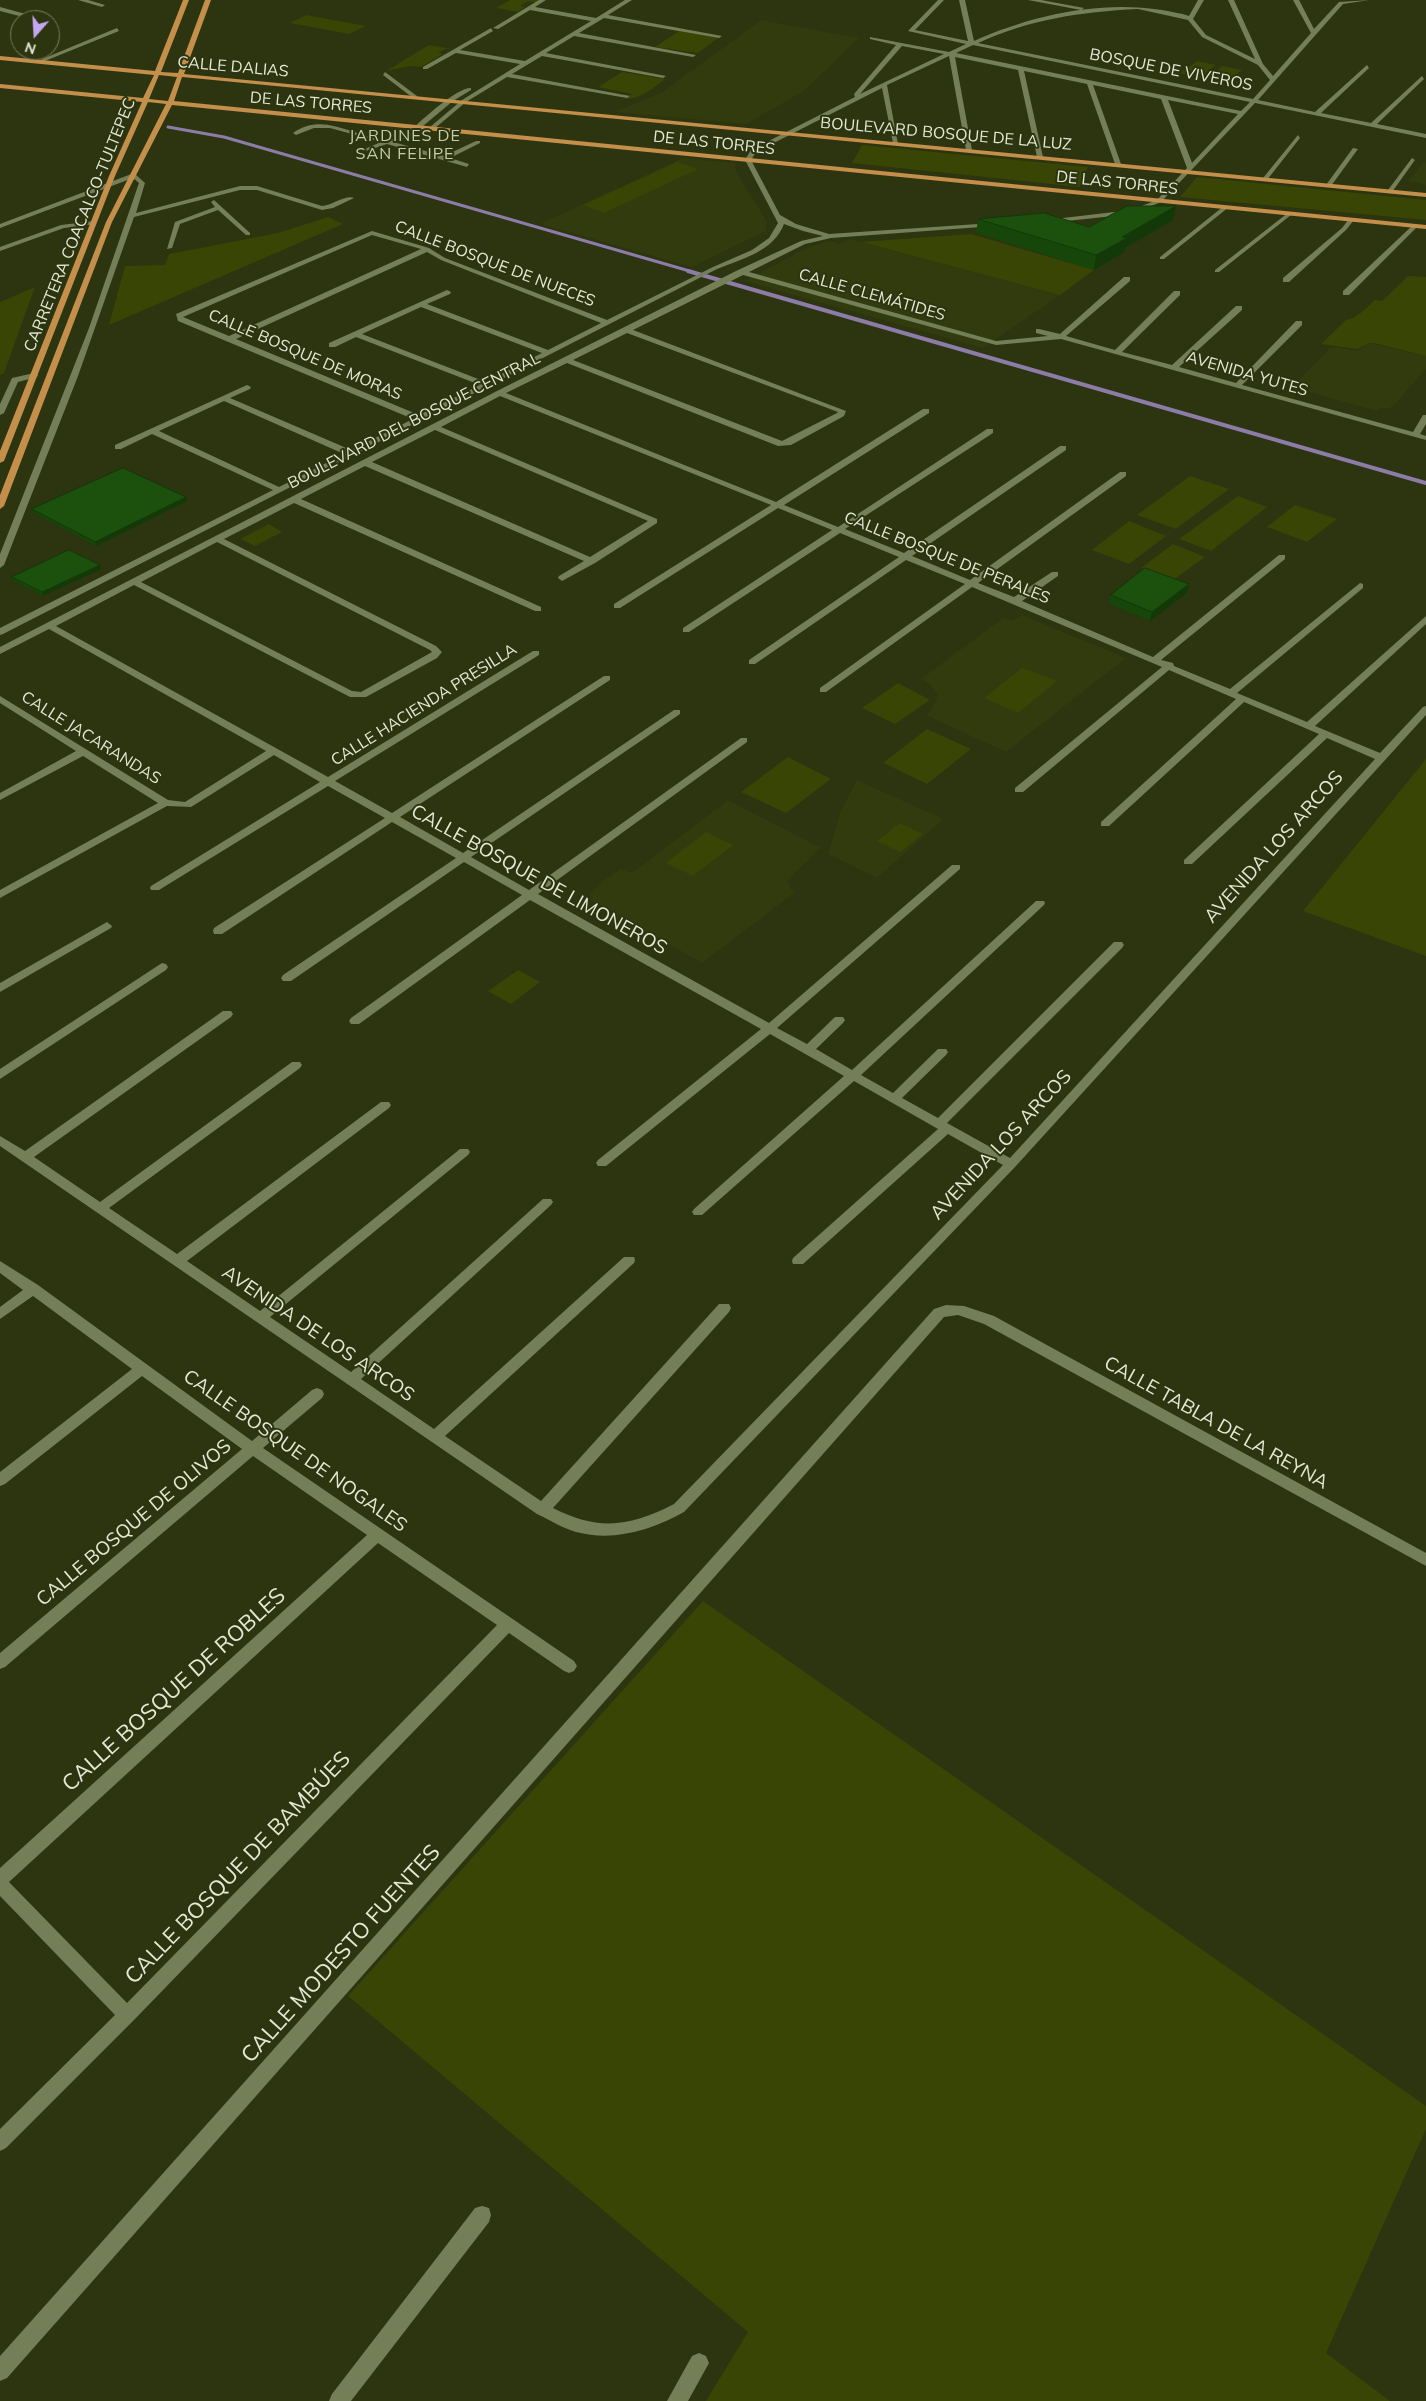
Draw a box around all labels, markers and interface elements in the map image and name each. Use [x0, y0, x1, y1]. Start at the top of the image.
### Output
north arrow [10, 10, 60, 60]
text: N [23, 38, 38, 58]
street label: BOSQUE DE VIVEROS [1088, 45, 1254, 95]
street label: CALLE DALIAS [177, 53, 289, 81]
street label: DE LAS TORRES [249, 88, 373, 118]
street label: CARRETERA COACALCO-TULTEPEC [20, 96, 140, 354]
street label: BOULEVARD BOSQUE DE LA LUZ [819, 113, 1073, 155]
district label: JARDINES DE SAN FELIPE [348, 126, 462, 164]
street label: DE LAS TORRES [652, 127, 776, 159]
street label: DE LAS TORRES [1055, 167, 1179, 199]
street label: CALLE BOSQUE DE NUECES [392, 217, 598, 311]
street label: CALLE CLEMÁTIDES [796, 265, 948, 325]
street label: CALLE BOSQUE DE MORAS [205, 305, 405, 405]
street label: AVENIDA YUTES [1184, 347, 1310, 401]
street label: BOULEVARD DEL BOSQUE CENTRAL [285, 349, 543, 493]
street label: CALLE BOSQUE DE PERALES [841, 508, 1053, 608]
street label: CALLE HACIENDA PRESILLA [328, 640, 520, 770]
street label: CALLE JACARANDAS [18, 687, 164, 789]
street label: AVENIDA LOS ARCOS [1200, 766, 1348, 928]
street label: CALLE BOSQUE DE LIMONEROS [407, 800, 671, 960]
street label: AVENIDA LOS ARCOS [926, 1065, 1076, 1225]
street label: AVENIDA DE LOS ARCOS [218, 1261, 418, 1407]
street label: CALLE TABLA DE LA REYNA [1100, 1352, 1332, 1494]
street label: CALLE BOSQUE DE NOGALES [179, 1365, 411, 1537]
street label: CALLE BOSQUE DE OLIVOS [32, 1435, 236, 1611]
street label: CALLE BOSQUE DE ROBLES [57, 1583, 291, 1797]
street label: CALLE BOSQUE DE BAMBÚES [120, 1746, 356, 1990]
street label: CALLE MODESTO FUENTES [236, 1839, 446, 2069]

